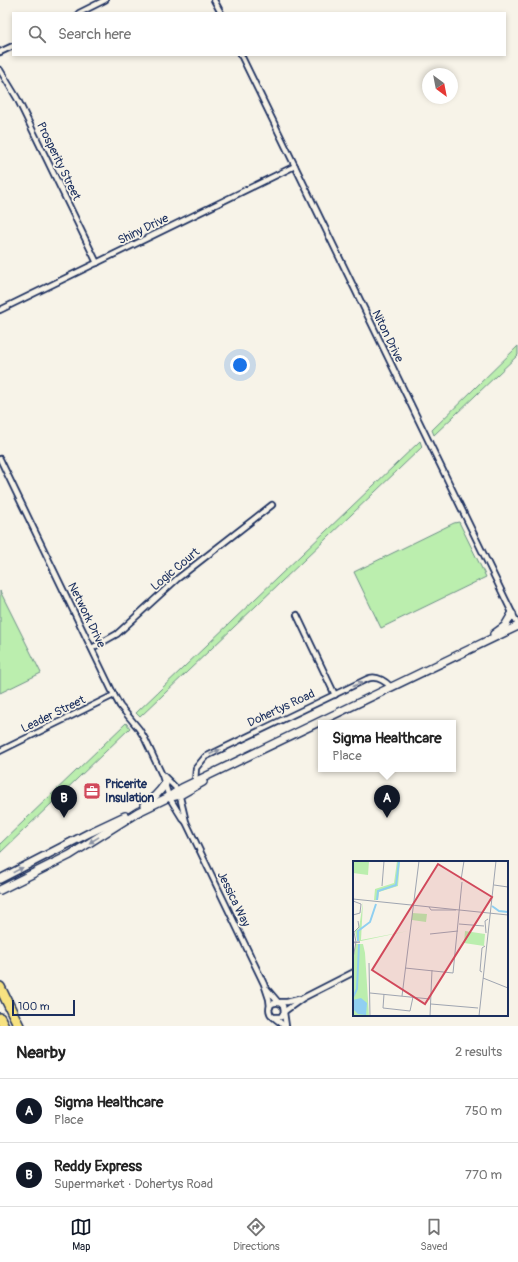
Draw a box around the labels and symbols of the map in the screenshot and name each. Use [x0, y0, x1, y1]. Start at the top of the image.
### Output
north arrow [422, 68, 458, 104]
street label: Prosperity Street [33, 120, 84, 203]
street label: Shiny Drive [115, 211, 171, 248]
street label: Niton Drive [368, 308, 407, 365]
your location [230, 355, 250, 375]
street label: Logic Court [148, 545, 203, 594]
street label: Network Drive [64, 580, 109, 650]
one-way arrow [352, 680, 363, 687]
street label: Dohertys Road [245, 686, 317, 731]
street label: Leader Street [19, 692, 88, 736]
one-way arrow [210, 749, 221, 755]
place label: Pricerite Insulation [105, 777, 154, 806]
office icon: Pricerite Insulation [82, 781, 102, 801]
pin: B [51, 785, 77, 818]
pin: A [374, 785, 400, 818]
one-way arrow [88, 837, 99, 844]
inset map [353, 861, 508, 1016]
one-way arrow [12, 867, 24, 873]
street label: Jessica Way [214, 869, 253, 929]
scale bar [12, 998, 75, 1017]

